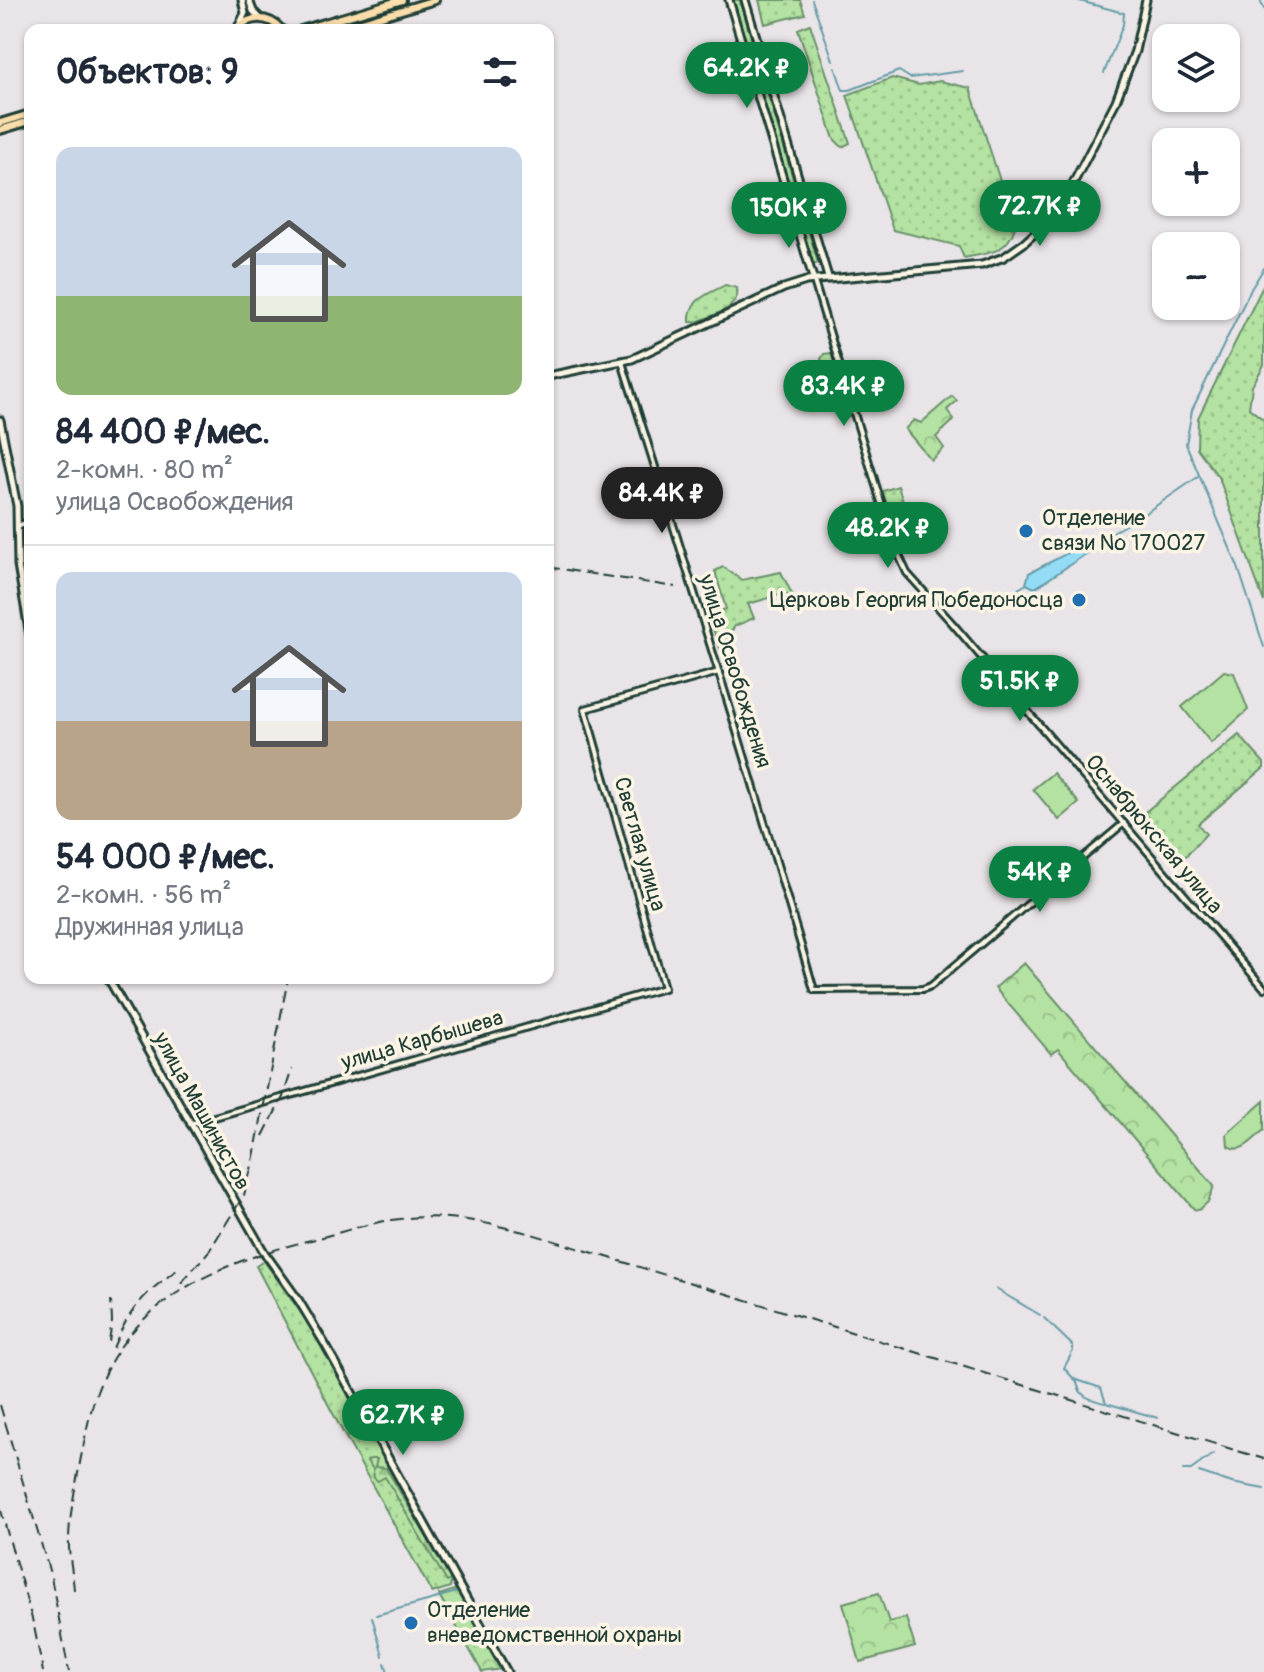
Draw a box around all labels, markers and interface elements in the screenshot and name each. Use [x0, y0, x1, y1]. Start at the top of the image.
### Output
map controls [1152, 24, 1240, 320]
button: layers [1152, 24, 1240, 112]
pin: 64.2K ₽ [673, 42, 821, 110]
icon: filters [478, 50, 522, 94]
text: Объектов: 9 [56, 51, 238, 94]
text: 64.2K ₽ [703, 52, 791, 84]
button: + [1152, 128, 1240, 216]
pin: 72.7K ₽ [966, 180, 1114, 248]
pin: 150K ₽ [724, 182, 854, 250]
text: 72.7K ₽ [998, 190, 1082, 222]
text: 150K ₽ [750, 192, 828, 224]
icon: home [217, 199, 361, 343]
button: − [1152, 232, 1240, 320]
pin: 83.4K ₽ [770, 360, 918, 428]
text: 83.4K ₽ [801, 370, 887, 402]
text: 84 400 ₽/мес. [56, 411, 270, 454]
text: 2-комн. · 80 m² [56, 454, 233, 486]
pin: 84.4K ₽ [588, 467, 736, 535]
text: 84.4K ₽ [619, 477, 705, 509]
text: улица Освобождения [56, 486, 294, 518]
pin: 48.2K ₽ [814, 502, 962, 570]
place label: Отделение связи № 170027 [1042, 504, 1206, 557]
text: 48.2K ₽ [845, 512, 931, 544]
marker: Отделение связи № 170027 [1017, 522, 1035, 540]
street label: улица Освобождения [692, 570, 778, 771]
place label: Церковь Георгия Победоносца [770, 586, 1063, 614]
marker: Церковь Георгия Победоносца [1070, 591, 1088, 609]
icon: home [217, 624, 361, 768]
pin: 51.5K ₽ [946, 655, 1094, 723]
text: 51.5K ₽ [980, 665, 1060, 697]
street label: Оснабрюкская улица [1079, 748, 1229, 920]
street label: Светлая улица [608, 774, 672, 914]
text: 54 000 ₽/мес. [56, 836, 275, 879]
pin: 54K ₽ [984, 846, 1096, 914]
text: 54K ₽ [1007, 856, 1073, 888]
text: 2-комн. · 56 m² [56, 879, 231, 911]
text: Дружинная улица [56, 911, 244, 943]
street label: улица Карбышева [337, 1004, 506, 1077]
street label: улица Машинистов [147, 1026, 257, 1195]
pin: 62.7K ₽ [329, 1389, 477, 1457]
text: 62.7K ₽ [360, 1399, 446, 1431]
place label: Отделение вневедомственной охраны [427, 1596, 682, 1649]
marker: Отделение вневедомственной охраны [402, 1614, 420, 1632]

